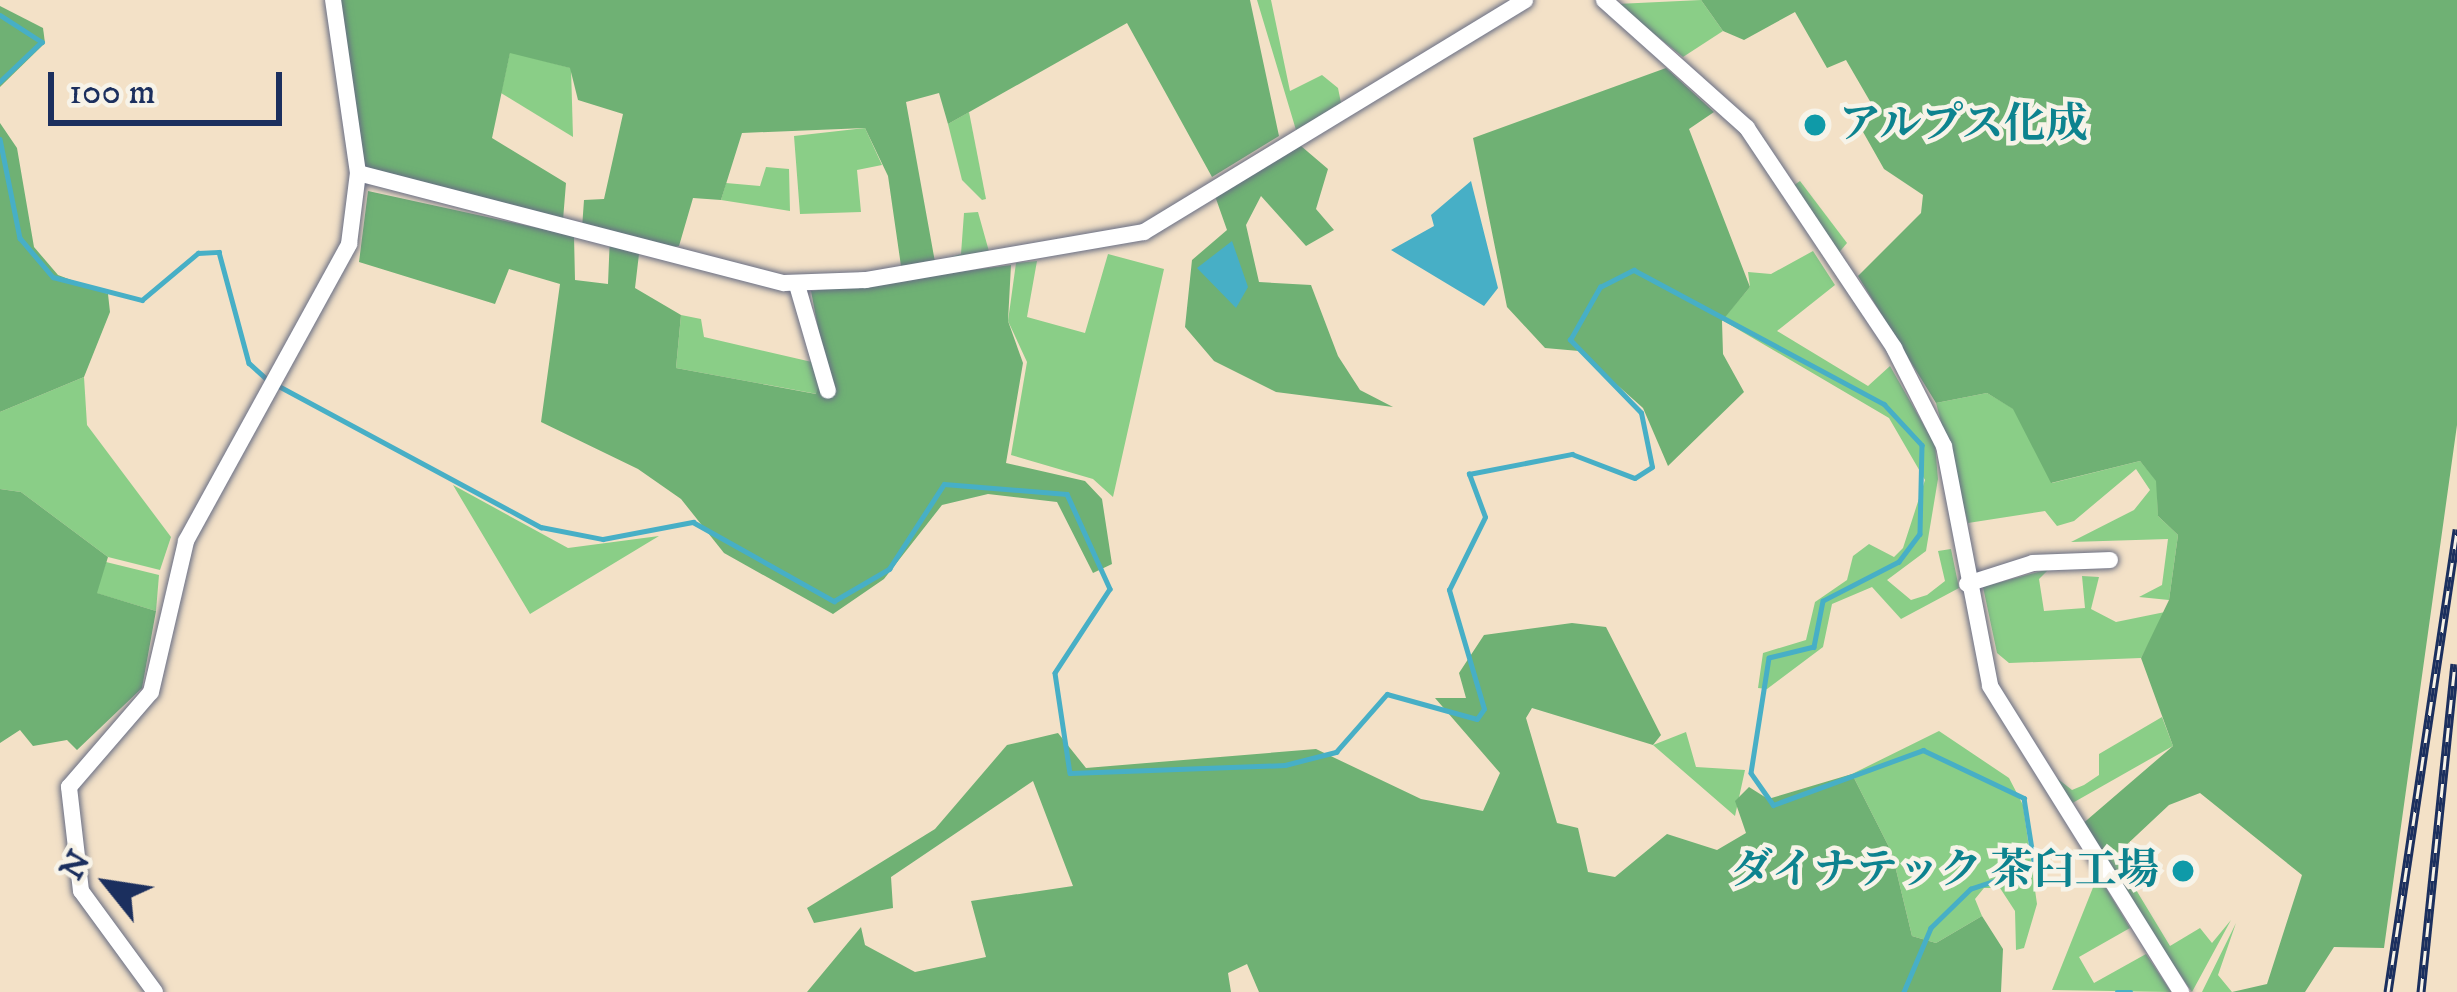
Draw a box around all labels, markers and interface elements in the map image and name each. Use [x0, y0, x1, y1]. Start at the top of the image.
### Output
scale bar [54, 48, 288, 122]
text: 100 m [69, 70, 156, 115]
place label: アルプス化成 [1839, 100, 2091, 150]
marker: アルプス化成 [1802, 112, 1828, 138]
north arrow [48, 824, 168, 944]
text: N [52, 844, 101, 888]
place label: ダイナテック 茶臼工場 [1730, 846, 2159, 896]
marker: ダイナテック 茶臼工場 [2170, 858, 2196, 884]

